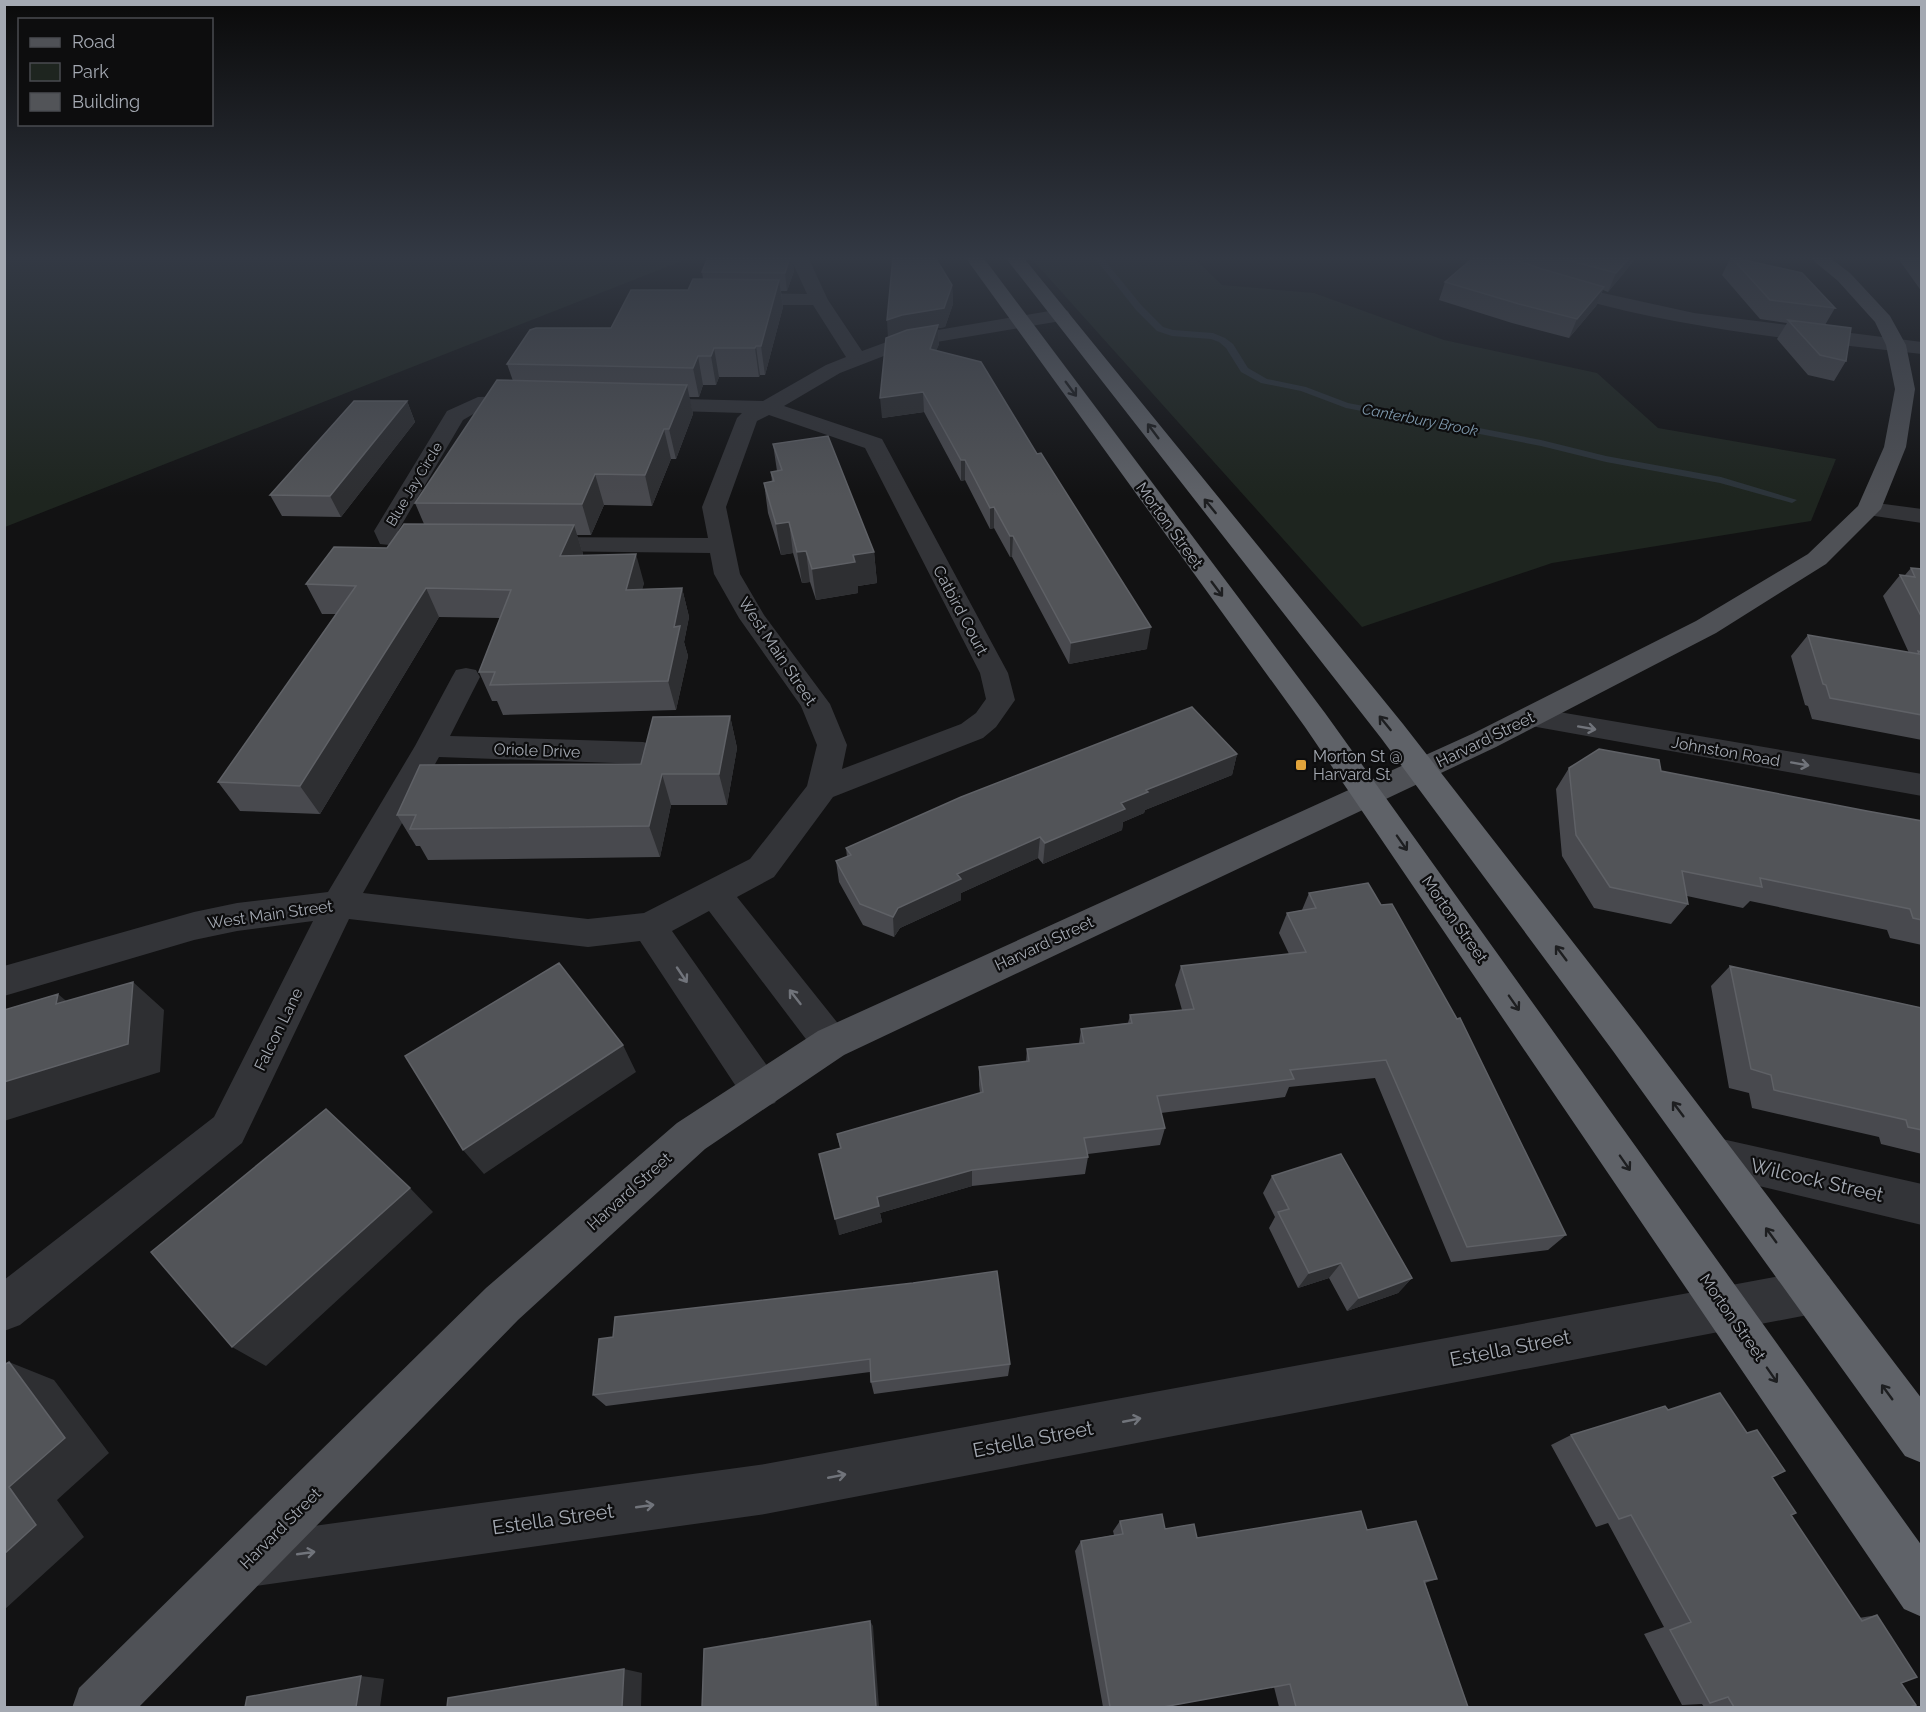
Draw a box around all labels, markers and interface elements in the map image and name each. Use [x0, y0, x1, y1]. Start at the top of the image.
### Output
legend [18, 18, 213, 126]
text: Road [72, 31, 115, 52]
text: Park [72, 61, 109, 82]
text: Building [72, 91, 140, 112]
one-way arrow [1065, 380, 1077, 396]
water label: Canterbury Brook [1360, 400, 1480, 440]
one-way arrow [1146, 424, 1159, 440]
street label: Blue Jay Circle [383, 439, 445, 529]
street label: Morton Street [1132, 479, 1207, 572]
one-way arrow [1204, 498, 1217, 514]
street label: Catbird Court [929, 562, 992, 659]
one-way arrow [1211, 581, 1224, 597]
street label: West Main Street [734, 594, 821, 709]
street label: Harvard Street [1433, 707, 1538, 771]
one-way arrow [1379, 716, 1392, 732]
one-way arrow [1577, 722, 1597, 733]
street label: Johnston Road [1670, 733, 1782, 770]
street label: Oriole Drive [493, 739, 581, 762]
place label: Morton St @ Harvard St [1313, 747, 1403, 784]
marker: Morton St @ Harvard St [1294, 758, 1308, 772]
one-way arrow [1790, 759, 1809, 770]
one-way arrow [1396, 834, 1408, 850]
street label: Morton Street [1418, 872, 1492, 967]
street label: West Main Street [206, 896, 334, 933]
street label: Harvard Street [992, 912, 1097, 975]
one-way arrow [1554, 945, 1567, 961]
one-way arrow [676, 966, 688, 982]
street label: Falcon Lane [250, 985, 307, 1074]
one-way arrow [789, 989, 801, 1005]
one-way arrow [1508, 994, 1520, 1010]
one-way arrow [1672, 1101, 1684, 1117]
street label: Harvard Street [583, 1148, 676, 1234]
street label: Wilcock Street [1748, 1153, 1886, 1207]
one-way arrow [1619, 1154, 1631, 1170]
one-way arrow [1765, 1227, 1777, 1243]
street label: Morton Street [1696, 1270, 1770, 1365]
street label: Estella Street [1448, 1324, 1573, 1371]
one-way arrow [1766, 1366, 1778, 1382]
one-way arrow [1880, 1384, 1893, 1400]
one-way arrow [1122, 1414, 1142, 1425]
street label: Estella Street [971, 1415, 1096, 1462]
one-way arrow [827, 1470, 847, 1481]
street label: Harvard Street [236, 1483, 325, 1573]
street label: Estella Street [491, 1499, 616, 1539]
one-way arrow [635, 1500, 654, 1511]
one-way arrow [296, 1547, 316, 1558]

